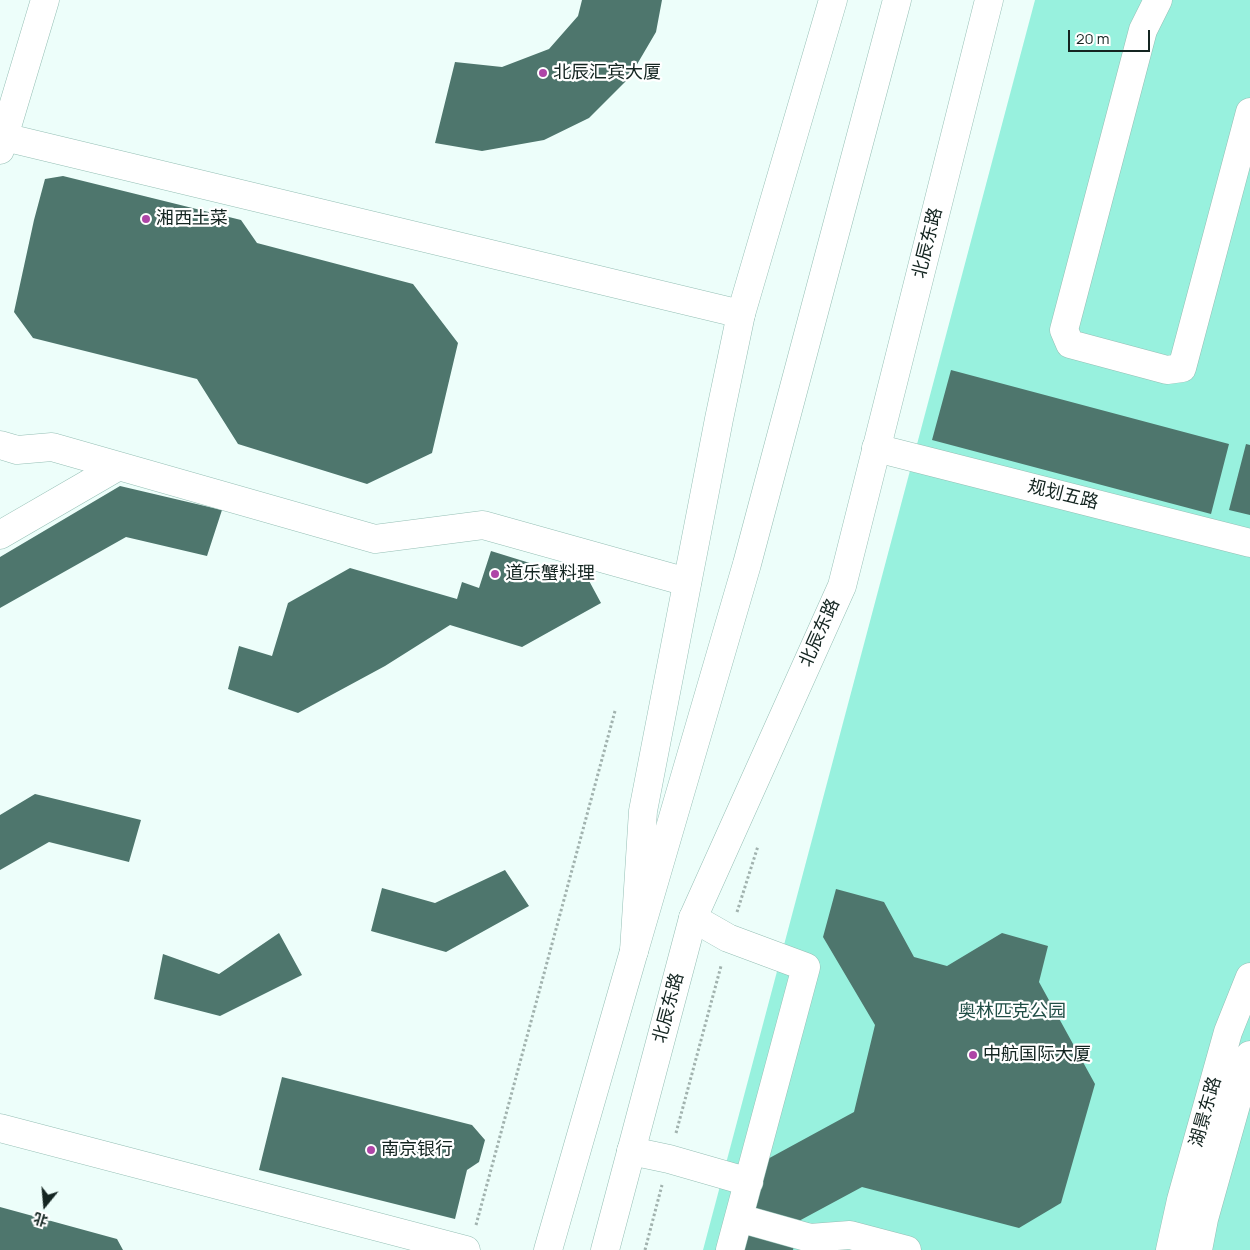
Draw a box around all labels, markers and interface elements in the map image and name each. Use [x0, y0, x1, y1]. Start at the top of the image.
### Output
scale bar [1070, 20, 1152, 52]
text: 20 m [1076, 28, 1109, 49]
place label: 北辰汇宾大厦 [553, 62, 661, 84]
marker: 北辰汇宾大厦 [537, 67, 549, 79]
street label: 北辰东路 [909, 205, 947, 281]
place label: 湘西土菜 [156, 208, 228, 230]
marker: 湘西土菜 [140, 213, 152, 225]
street label: 规划五路 [1025, 476, 1101, 514]
place label: 道乐蟹料理 [505, 563, 595, 585]
marker: 道乐蟹料理 [489, 568, 501, 580]
street label: 北辰东路 [795, 596, 845, 670]
street label: 北辰东路 [649, 970, 689, 1046]
park label: 奥林匹克公园 [958, 1001, 1066, 1023]
place label: 中航国际大厦 [983, 1044, 1091, 1066]
marker: 中航国际大厦 [967, 1049, 979, 1061]
street label: 湖景东路 [1186, 1074, 1226, 1150]
place label: 南京银行 [381, 1139, 453, 1161]
marker: 南京银行 [365, 1144, 377, 1156]
north arrow [20, 1180, 70, 1230]
text: 北 [31, 1209, 50, 1231]

